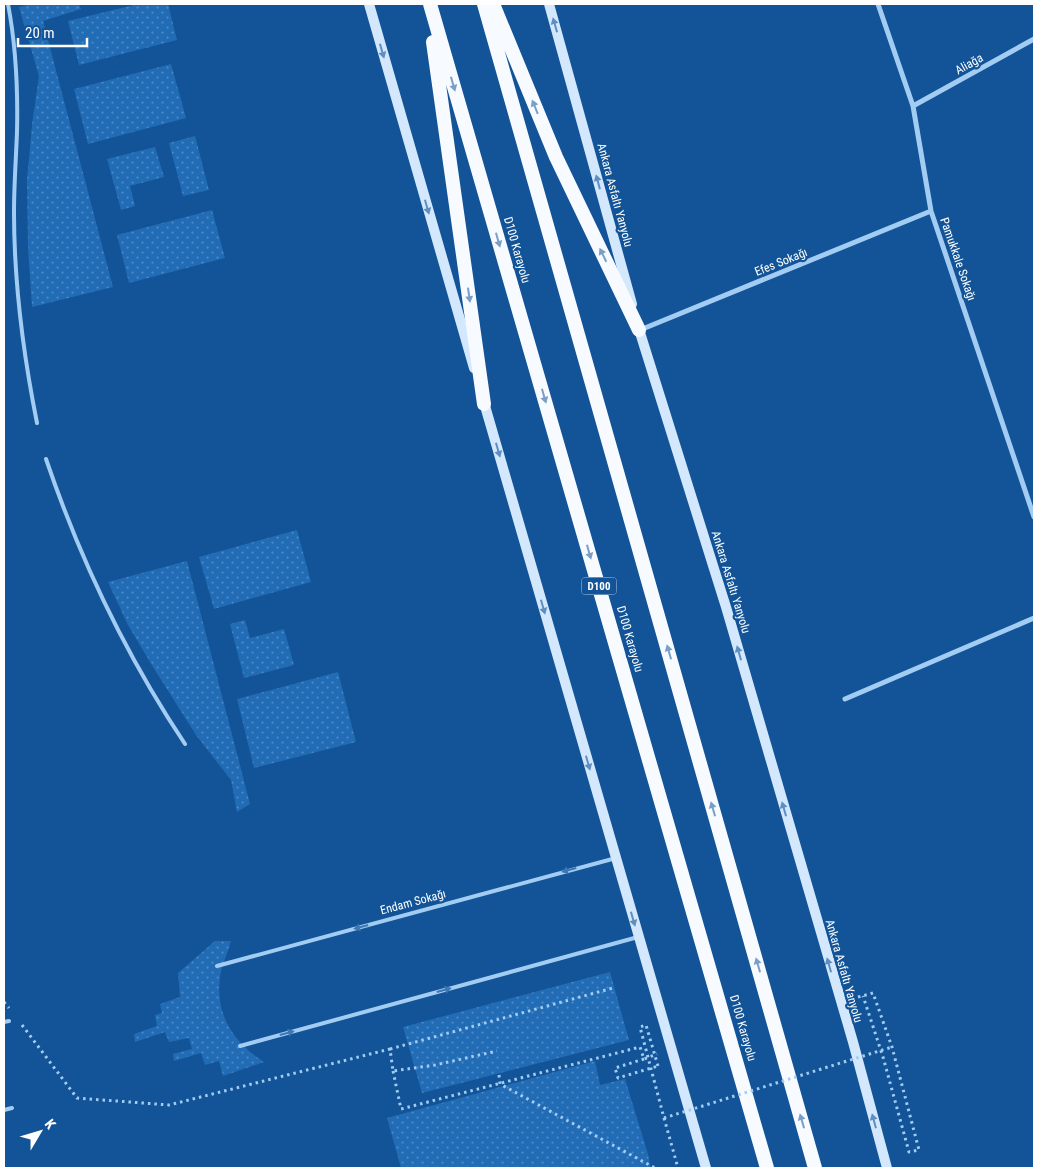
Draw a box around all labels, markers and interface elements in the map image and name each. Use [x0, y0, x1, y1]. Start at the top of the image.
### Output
scale bar [18, 15, 86, 47]
one-way arrow [551, 18, 559, 33]
text: 20 m [25, 24, 55, 42]
one-way arrow [379, 43, 387, 58]
street label: Aliağa [953, 51, 986, 77]
one-way arrow [449, 77, 457, 92]
one-way arrow [531, 100, 539, 114]
street label: Ankara Asfaltı Yanyolu [594, 142, 636, 248]
one-way arrow [594, 174, 602, 189]
one-way arrow [424, 199, 432, 214]
street label: D100 Karayolu [501, 215, 533, 285]
street label: Pamukkale Sokağı [937, 216, 979, 302]
one-way arrow [495, 233, 503, 248]
street label: Efes Sokağı [753, 245, 809, 279]
one-way arrow [599, 248, 607, 262]
one-way arrow [465, 287, 473, 303]
one-way arrow [540, 389, 548, 404]
one-way arrow [494, 443, 502, 458]
street label: Ankara Asfaltı Yanyolu [709, 529, 753, 635]
one-way arrow [586, 545, 594, 560]
road number: D100 [582, 578, 616, 594]
one-way arrow [539, 599, 547, 614]
street label: D100 Karayolu [614, 604, 646, 674]
one-way arrow [664, 645, 672, 660]
one-way arrow [735, 645, 743, 660]
one-way arrow [585, 755, 593, 770]
one-way arrow [709, 801, 717, 816]
one-way arrow [780, 801, 788, 816]
one-way arrow [561, 866, 576, 874]
street label: Endam Sokağı [379, 887, 447, 917]
one-way arrow [630, 911, 638, 926]
street label: Ankara Asfaltı Yanyolu [823, 918, 865, 1024]
one-way arrow [354, 923, 369, 931]
one-way arrow [753, 957, 761, 972]
one-way arrow [825, 958, 833, 973]
one-way arrow [436, 986, 451, 994]
street label: D100 Karayolu [727, 993, 759, 1063]
one-way arrow [279, 1029, 294, 1037]
north arrow [15, 1107, 65, 1157]
one-way arrow [798, 1114, 806, 1129]
one-way arrow [870, 1114, 878, 1129]
text: K [42, 1116, 59, 1132]

